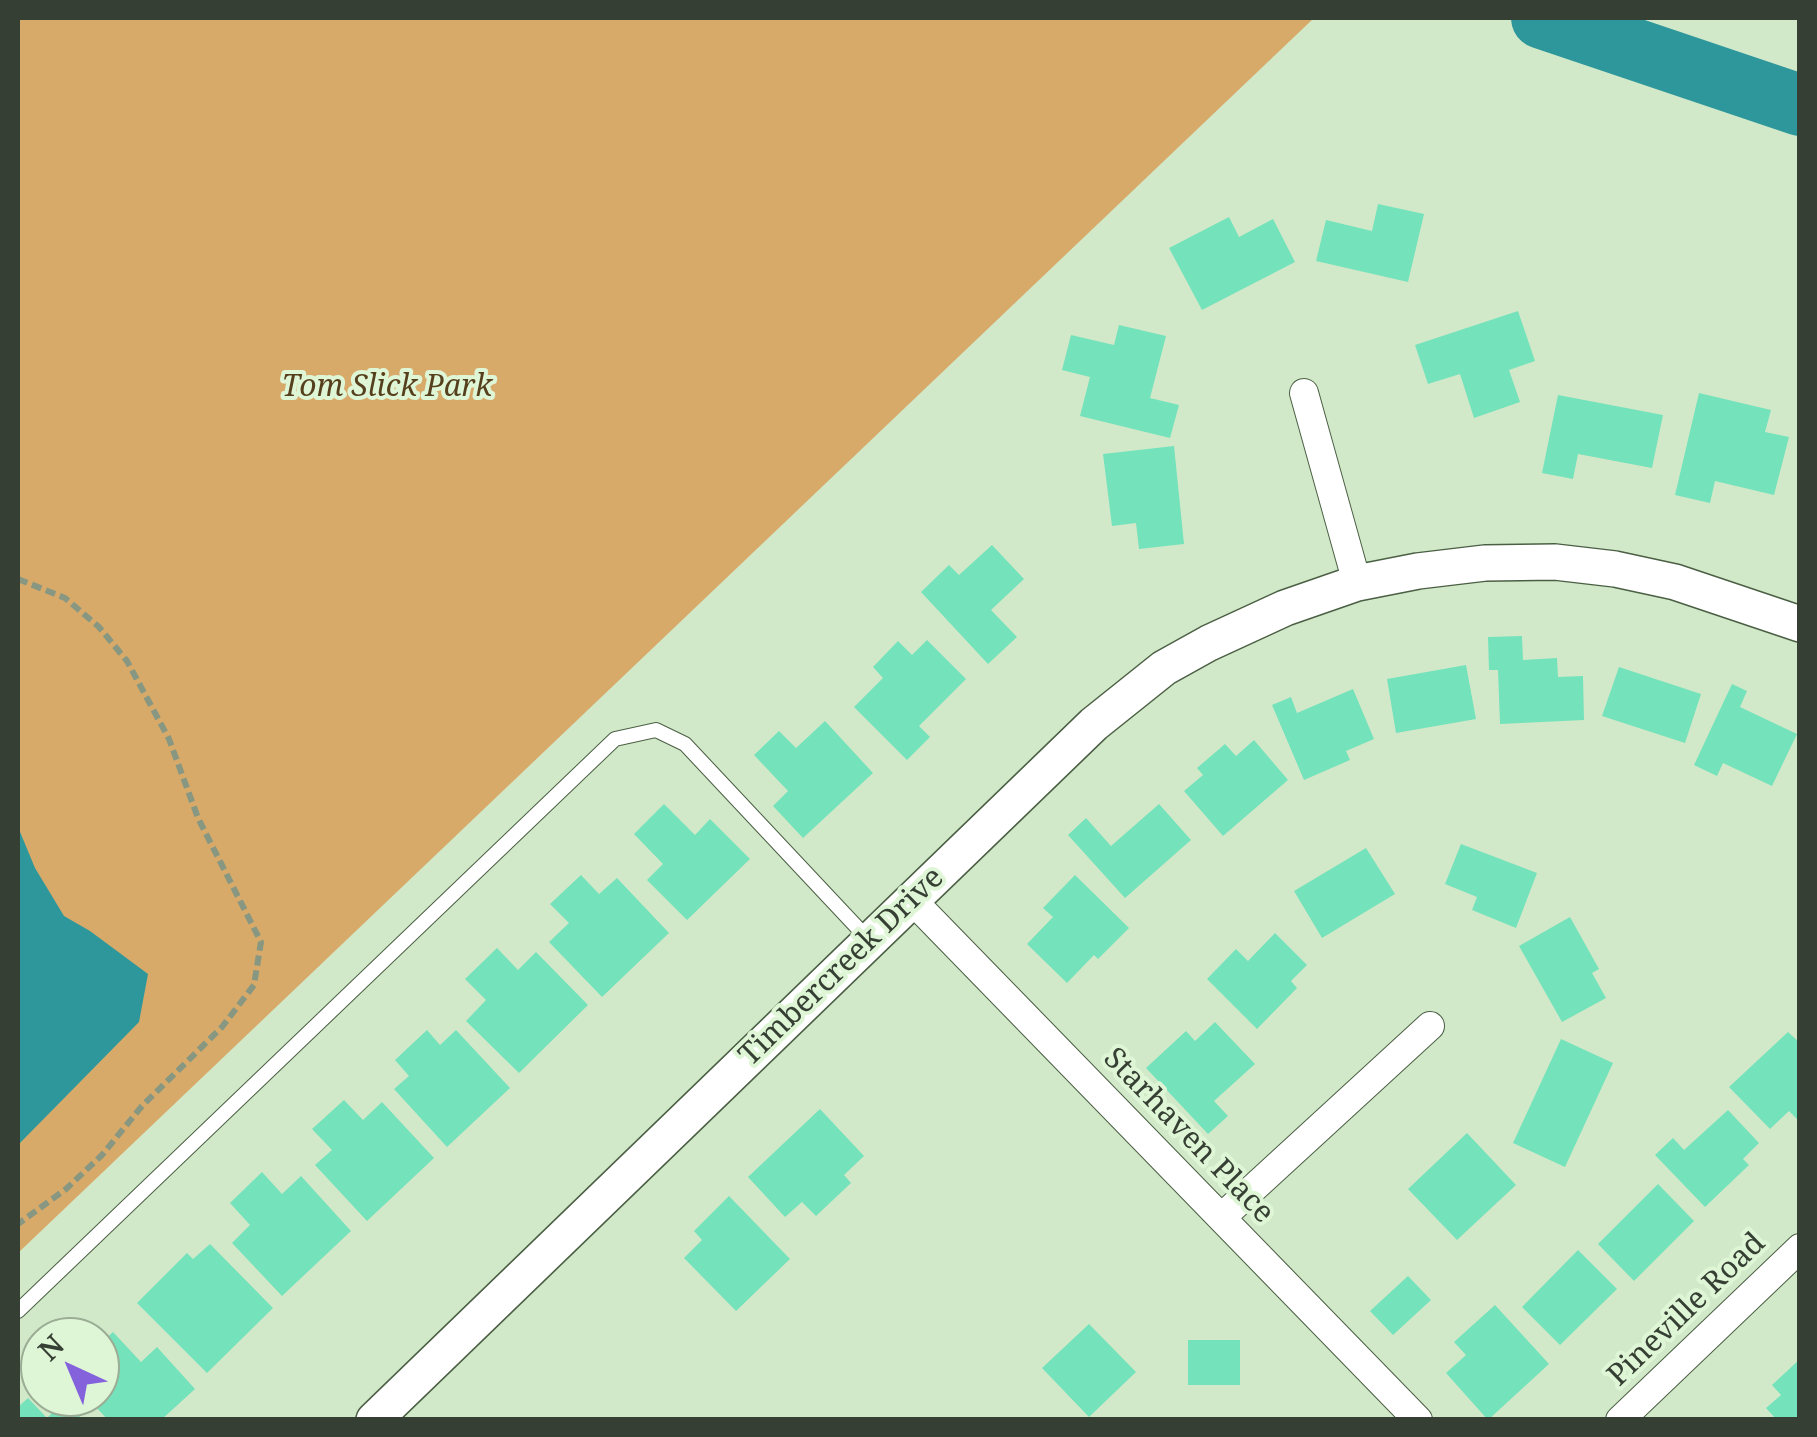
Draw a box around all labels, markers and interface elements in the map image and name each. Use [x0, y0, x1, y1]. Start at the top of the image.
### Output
park label: Tom Slick Park [282, 369, 492, 405]
street label: Timbercreek Drive [732, 860, 952, 1074]
street label: Starhaven Place [1095, 1041, 1281, 1231]
street label: Pineville Road [1601, 1226, 1773, 1394]
north arrow [20, 1317, 120, 1417]
text: N [29, 1326, 72, 1368]

